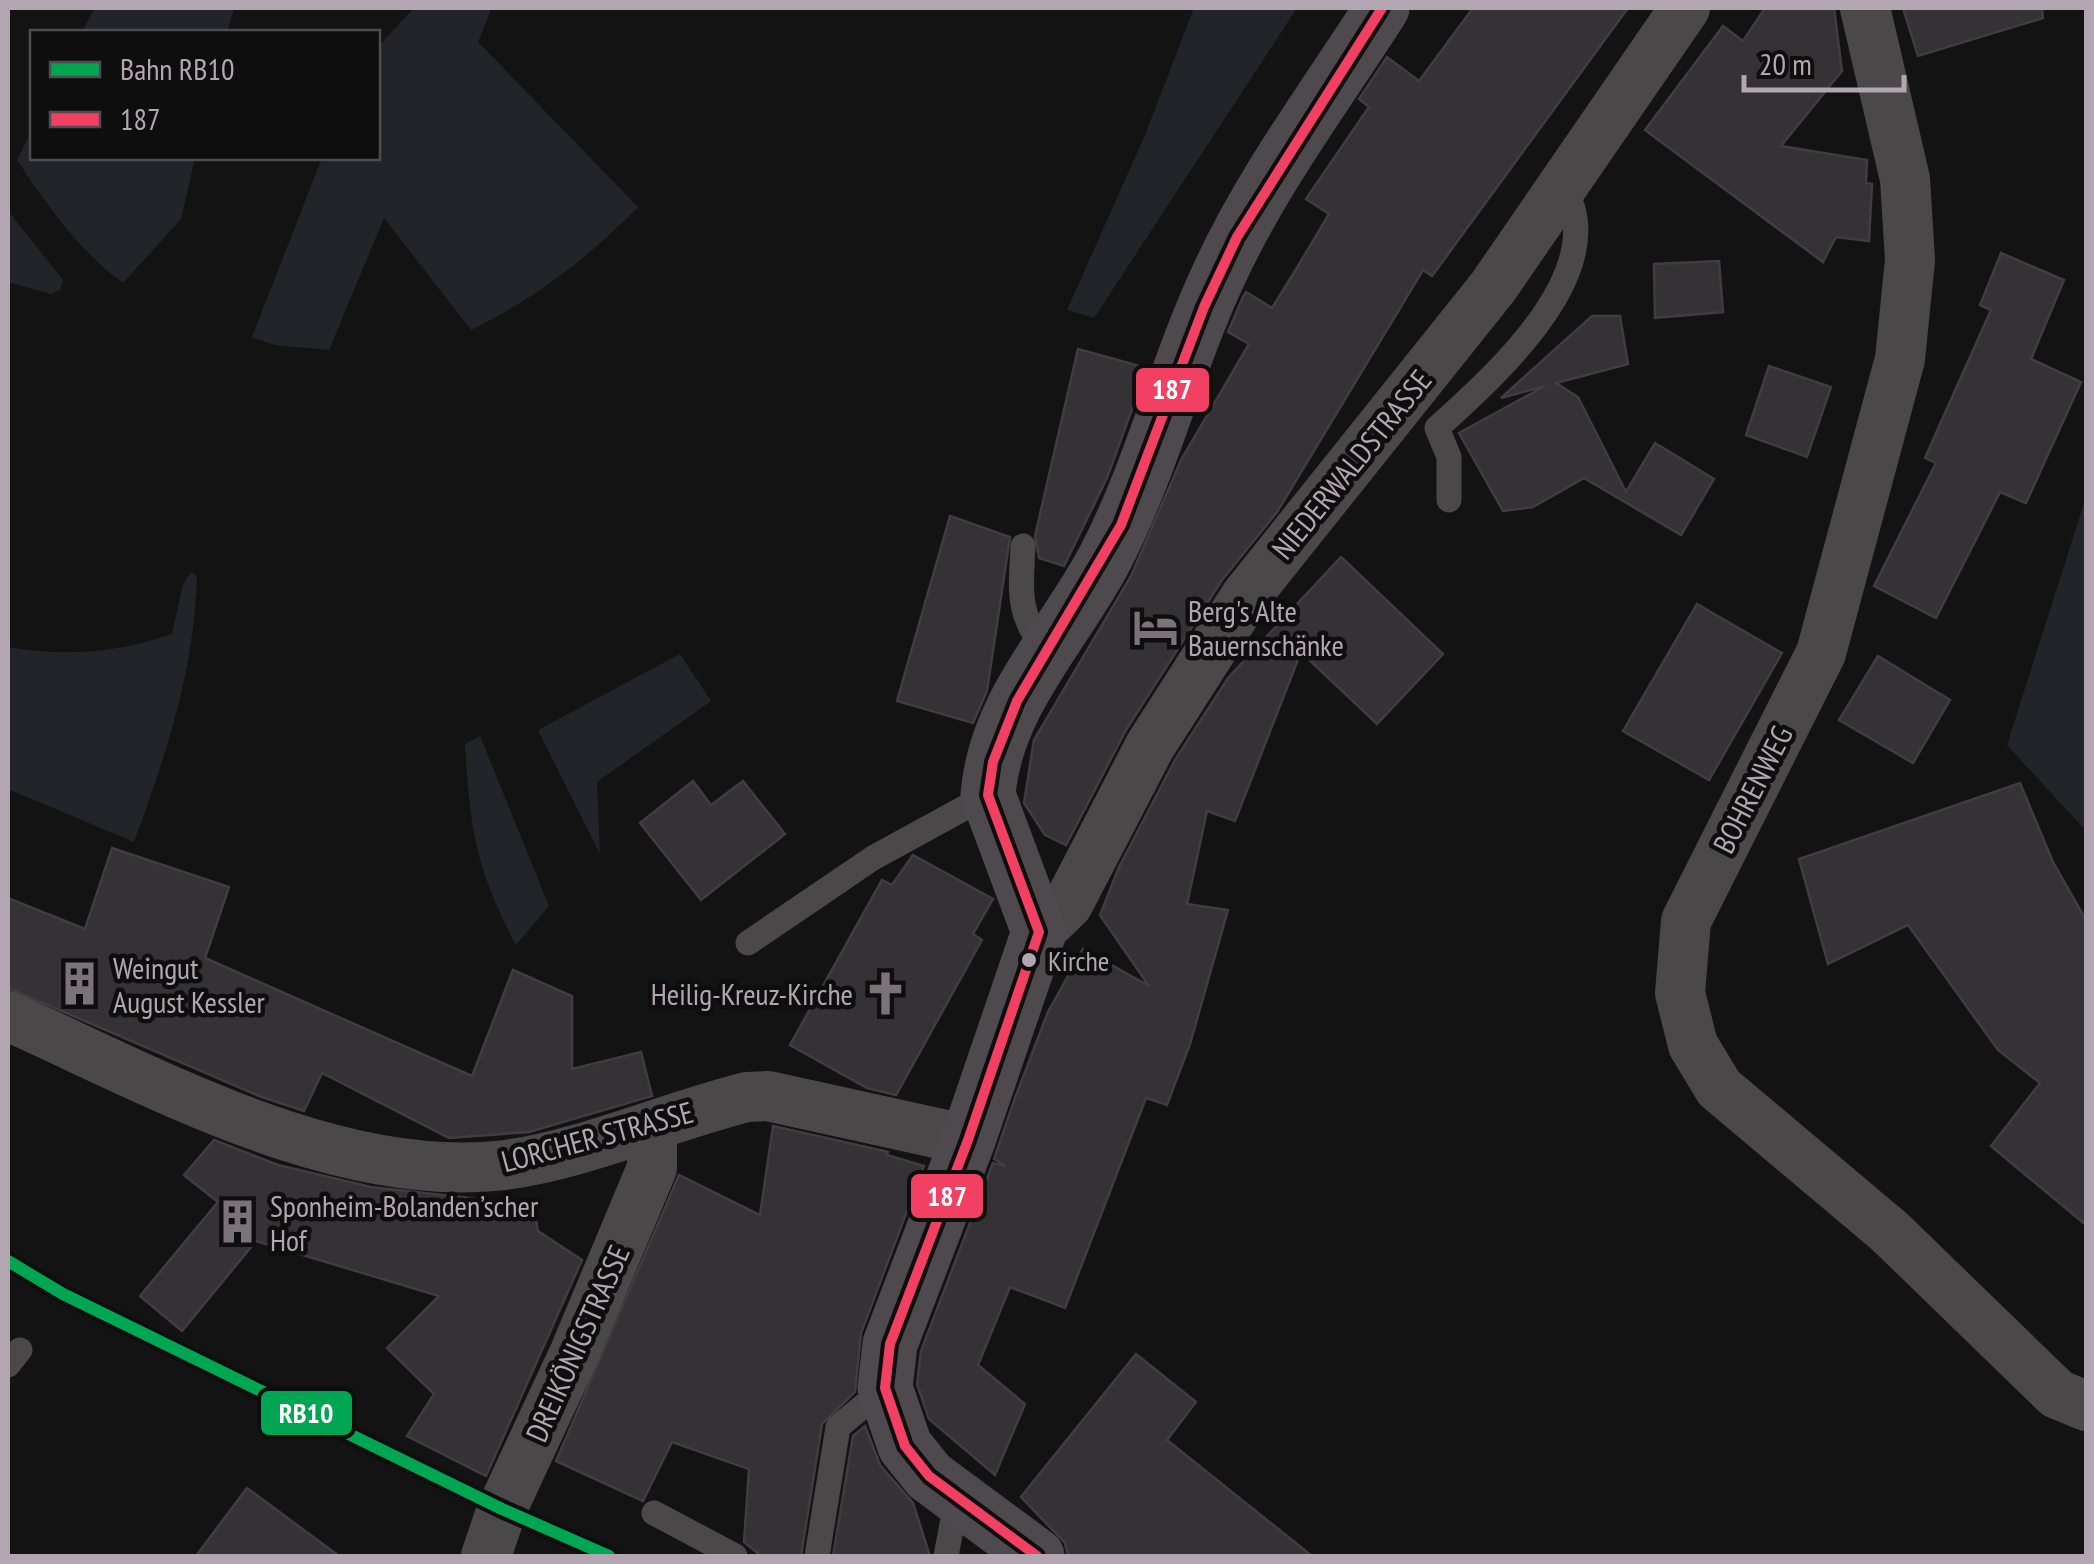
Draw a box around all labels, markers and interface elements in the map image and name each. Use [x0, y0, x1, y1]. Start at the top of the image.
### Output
legend [30, 30, 380, 160]
scale bar [1744, 30, 1904, 92]
text: 20 m [1759, 44, 1812, 83]
text: Bahn RB10 [120, 49, 234, 88]
text: 187 [120, 99, 161, 138]
street label: NIEDERWALDSTRASSE [1263, 361, 1439, 567]
line badge: 187 [1134, 366, 1211, 414]
text: 187 [1152, 370, 1192, 407]
place label: Berg's Alte Bauernschänke [1188, 591, 1344, 664]
hotel icon: Berg's Alte Bauernschänke [1131, 603, 1179, 651]
street label: BOHRENWEG [1703, 719, 1801, 859]
place label: Kirche [1048, 942, 1109, 979]
place label: Weingut August Kessler [113, 948, 266, 1021]
marker: Kirche [1019, 950, 1039, 970]
building icon: Weingut August Kessler [56, 960, 104, 1008]
church icon: Heilig-Kreuz-Kirche [862, 969, 910, 1017]
place label: Heilig-Kreuz-Kirche [651, 974, 853, 1013]
street label: LORCHER STRASSE [497, 1092, 697, 1180]
line badge: 187 [909, 1172, 985, 1220]
text: 187 [927, 1177, 967, 1214]
place label: Sponheim-Bolanden’scher Hof [270, 1186, 539, 1259]
building icon: Sponheim-Bolanden’scher Hof [213, 1198, 261, 1246]
street label: DREIKÖNIGSTRASSE [516, 1239, 638, 1447]
line badge: RB10 [259, 1389, 354, 1437]
text: RB10 [279, 1394, 333, 1431]

